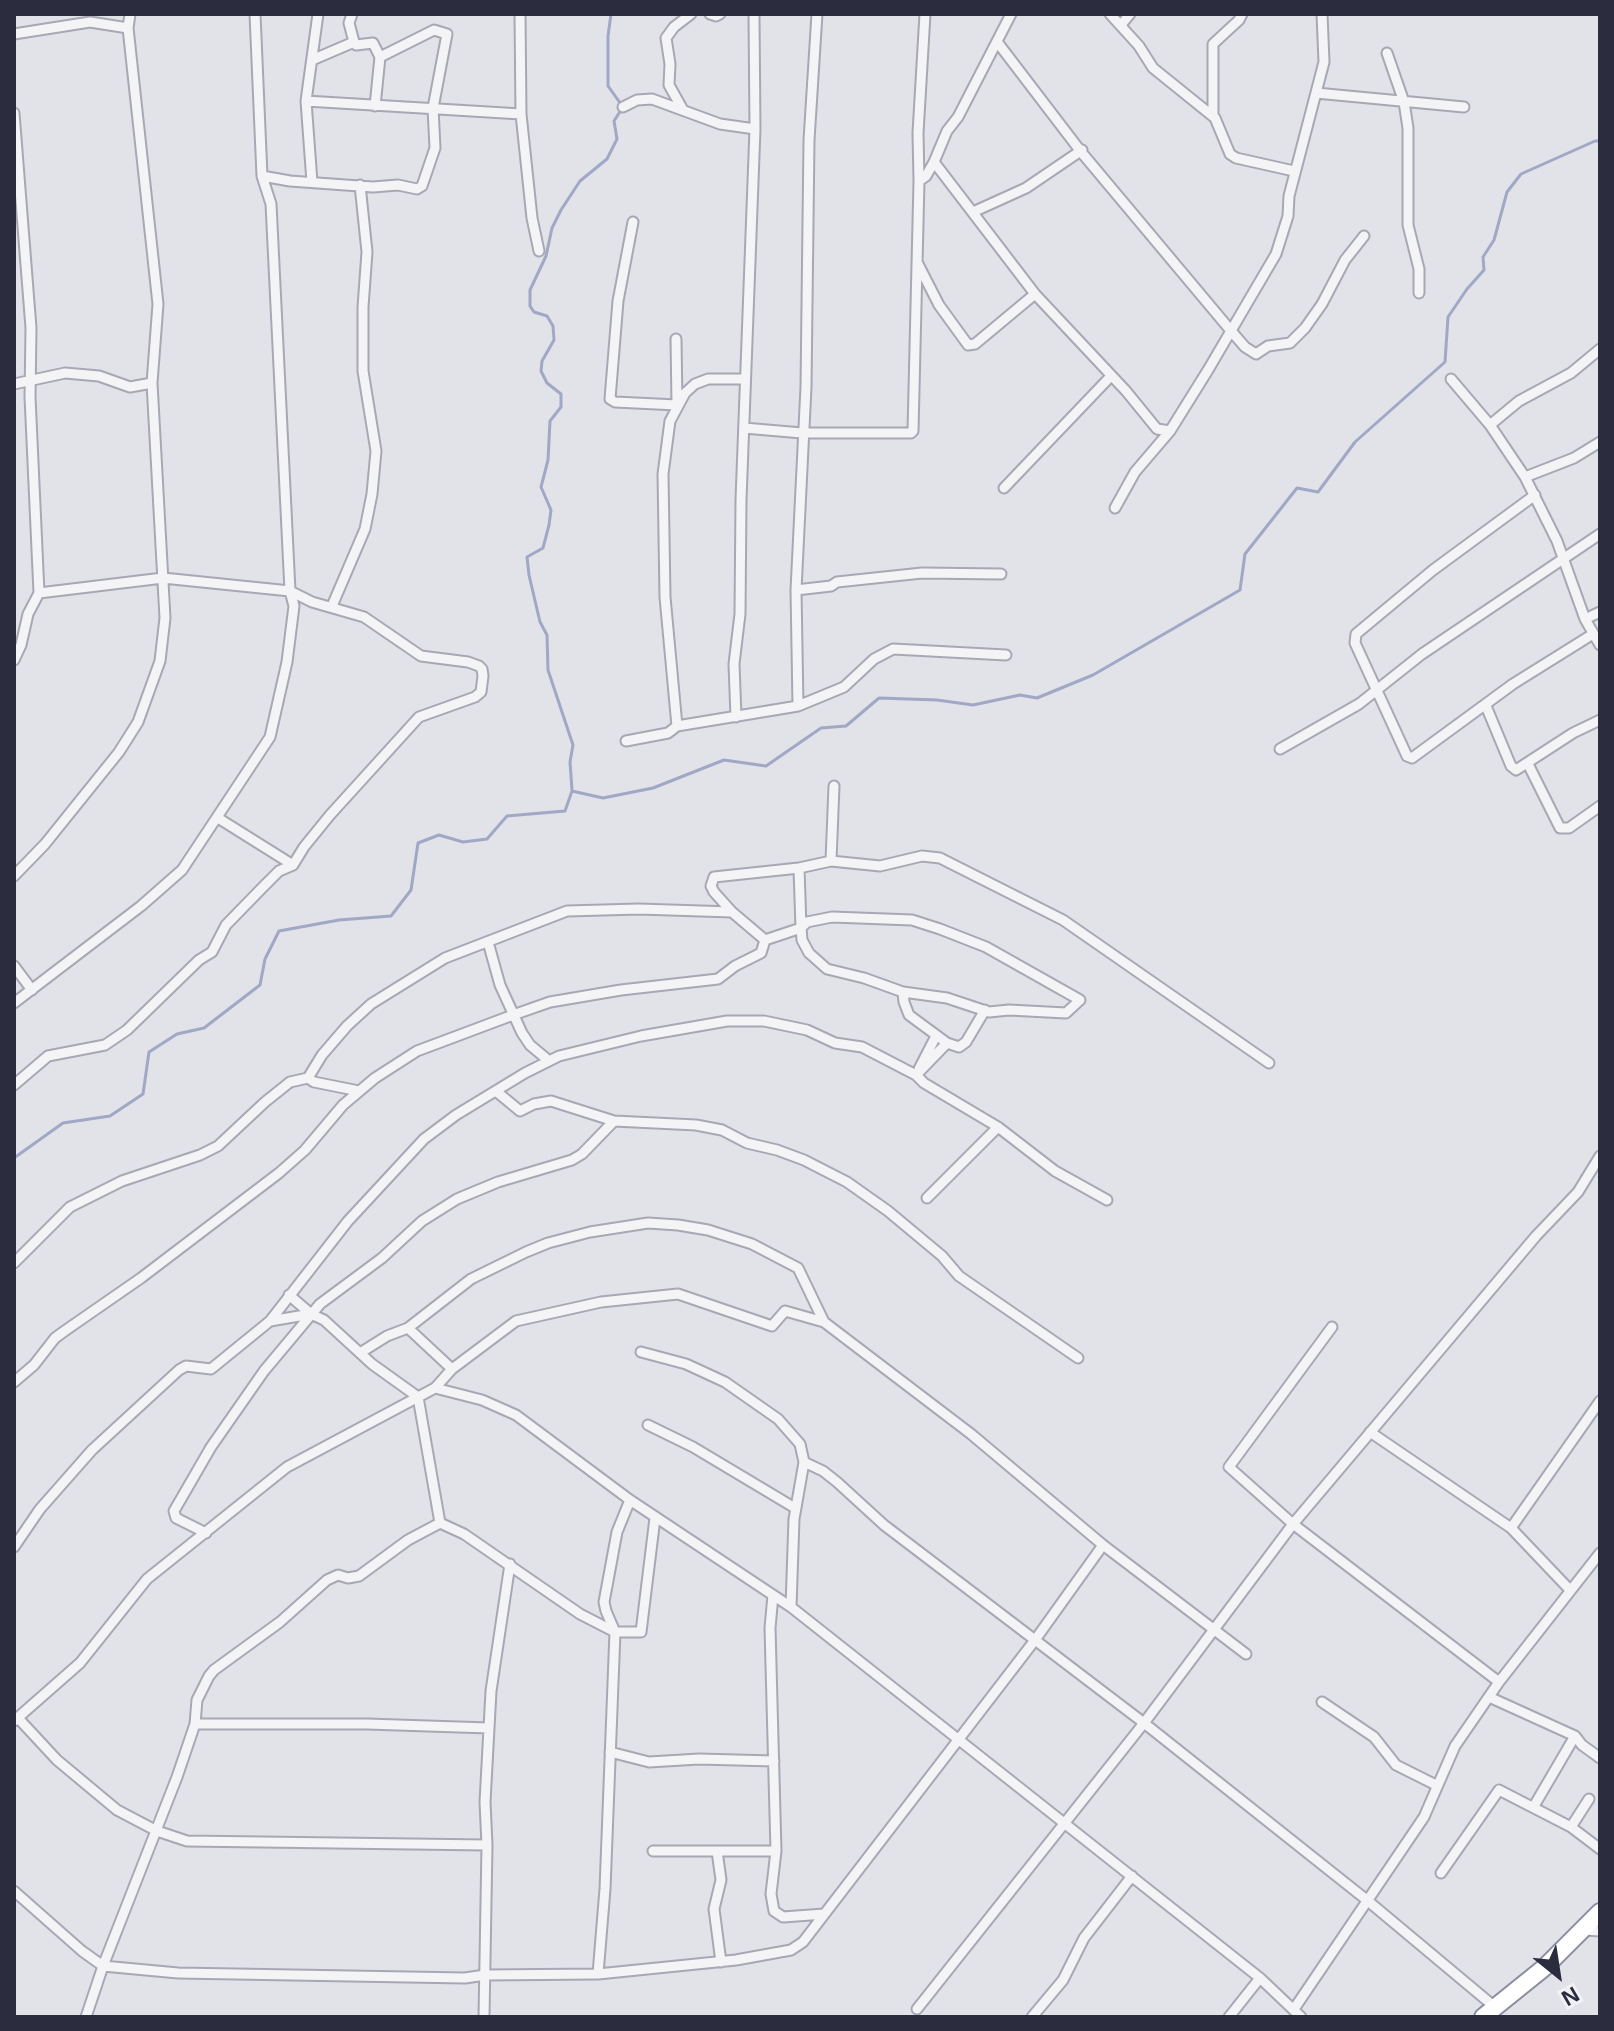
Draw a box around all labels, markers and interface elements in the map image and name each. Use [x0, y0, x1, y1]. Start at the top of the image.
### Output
north arrow [1518, 1935, 1598, 2015]
text: N [1557, 1981, 1583, 2011]

